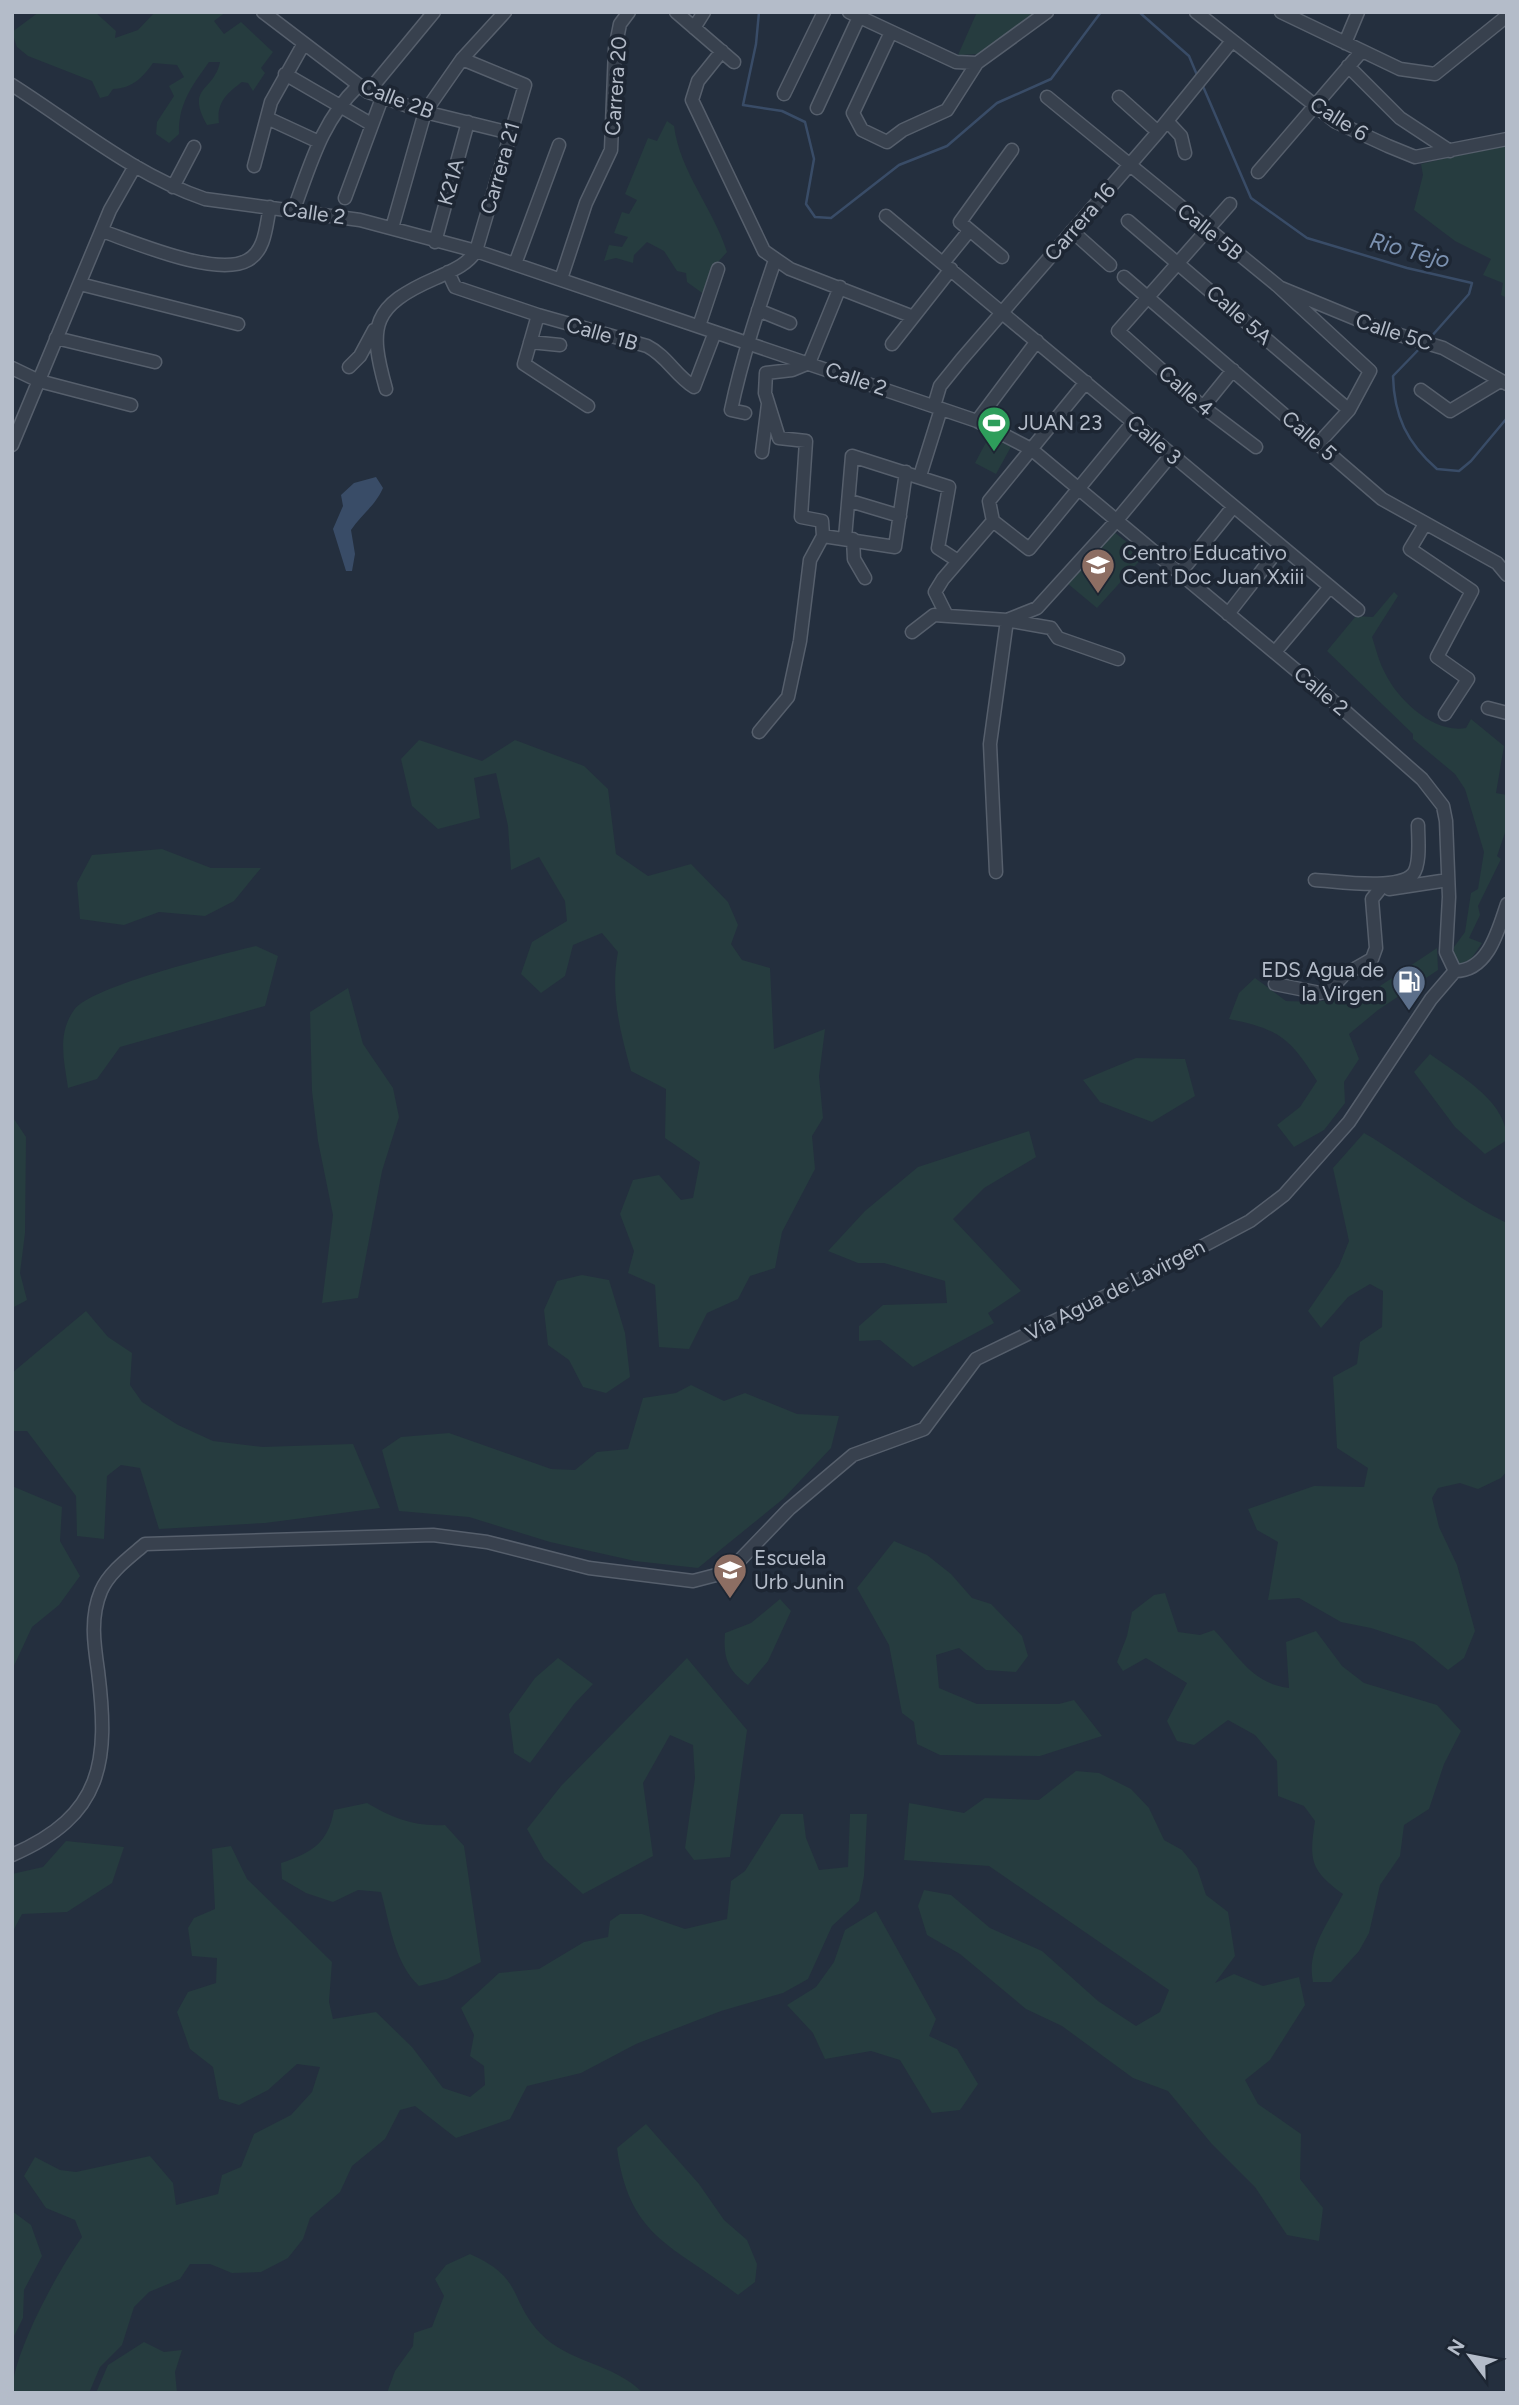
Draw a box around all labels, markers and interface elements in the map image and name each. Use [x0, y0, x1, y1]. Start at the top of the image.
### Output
street label: Carrera 20 [600, 35, 631, 137]
street label: Calle 2B [357, 73, 437, 124]
street label: Calle 6 [1306, 91, 1373, 146]
street label: Carrera 21 [474, 119, 525, 217]
street label: K21A [432, 156, 469, 208]
street label: Carrera 16 [1039, 178, 1120, 266]
street label: Calle 2 [281, 196, 347, 229]
street label: Calle 5B [1173, 198, 1248, 265]
water label: Rio Tejo [1367, 226, 1453, 274]
street label: Calle 5A [1202, 280, 1277, 350]
street label: Calle 5C [1353, 307, 1436, 356]
street label: Calle 1B [563, 311, 641, 356]
street label: Calle 2 [822, 356, 890, 401]
street label: Calle 4 [1154, 360, 1219, 421]
sports icon: JUAN 23 [975, 404, 1013, 453]
street label: Calle 5 [1277, 405, 1342, 466]
street label: Calle 3 [1122, 409, 1186, 470]
place label: JUAN 23 [1018, 410, 1102, 435]
place label: Centro Educativo Cent Doc Juan Xxiii [1122, 540, 1304, 589]
school or university icon: Centro Educativo Cent Doc Juan Xxiii [1079, 546, 1117, 595]
street label: Calle 2 [1289, 661, 1354, 721]
place label: EDS Agua de la Virgen [1261, 957, 1384, 1006]
fuel station icon: EDS Agua de la Virgen [1390, 963, 1428, 1012]
street label: Vía Agua de Lavirgen [1021, 1233, 1209, 1346]
place label: Escuela Urb Junin [754, 1545, 844, 1594]
school or university icon: Escuela Urb Junin [711, 1551, 749, 1600]
north arrow [1435, 2321, 1505, 2391]
text: N [1442, 2335, 1470, 2360]

